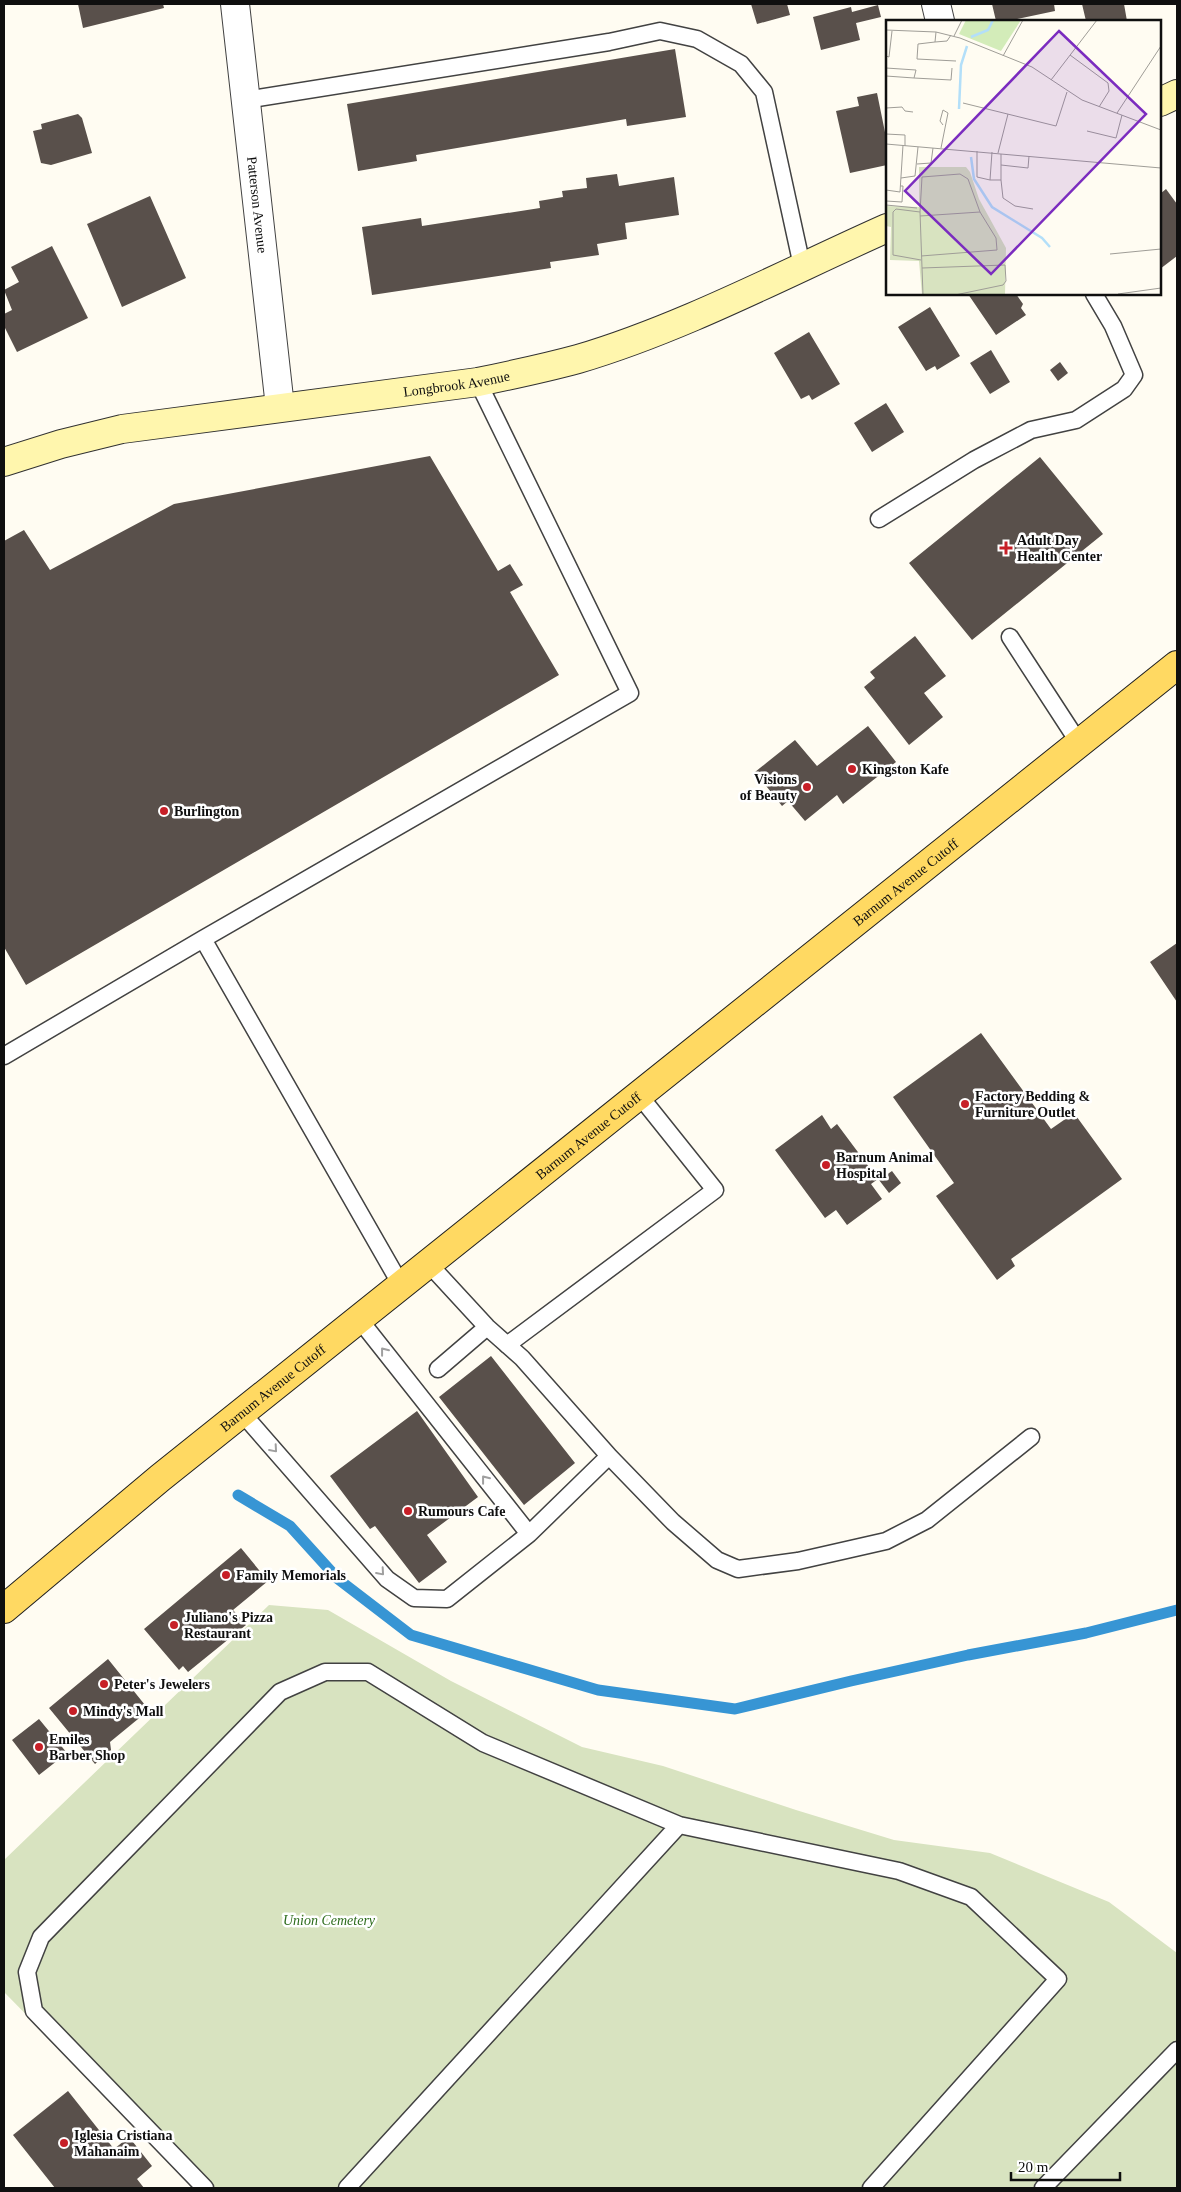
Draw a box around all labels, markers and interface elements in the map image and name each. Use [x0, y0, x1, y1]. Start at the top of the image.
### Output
inset map [886, 20, 1161, 295]
street label: Patterson Avenue [245, 156, 270, 254]
street label: Longbrook Avenue [402, 368, 511, 399]
place label: Adult Day Health Center [1017, 533, 1102, 564]
marker: Adult Day Health Center [999, 541, 1013, 555]
place label: Kingston Kafe [862, 762, 949, 777]
marker: Kingston Kafe [846, 763, 858, 775]
place label: Visions of Beauty [740, 772, 798, 803]
marker: Visions of Beauty [801, 781, 813, 793]
place label: Burlington [174, 804, 240, 819]
marker: Burlington [158, 805, 170, 817]
street label: Barnum Avenue Cutoff [850, 835, 961, 929]
street label: Barnum Avenue Cutoff [533, 1089, 644, 1182]
place label: Factory Bedding & Furniture Outlet [975, 1089, 1090, 1120]
marker: Factory Bedding & Furniture Outlet [959, 1098, 971, 1110]
place label: Barnum Animal Hospital [836, 1150, 933, 1181]
marker: Barnum Animal Hospital [820, 1159, 832, 1171]
street label: Barnum Avenue Cutoff [217, 1341, 328, 1434]
one-way arrow [382, 1348, 390, 1357]
one-way arrow [269, 1444, 278, 1453]
one-way arrow [482, 1476, 490, 1485]
place label: Rumours Cafe [418, 1504, 506, 1519]
marker: Rumours Cafe [402, 1505, 414, 1517]
one-way arrow [375, 1566, 384, 1575]
place label: Family Memorials [236, 1568, 347, 1583]
marker: Family Memorials [220, 1569, 232, 1581]
place label: Juliano's Pizza Restaurant [184, 1610, 273, 1641]
marker: Juliano's Pizza Restaurant [168, 1619, 180, 1631]
place label: Peter's Jewelers [114, 1677, 211, 1692]
marker: Peter's Jewelers [98, 1678, 110, 1690]
place label: Mindy's Mall [83, 1704, 164, 1719]
marker: Mindy's Mall [67, 1705, 79, 1717]
place label: Emiles Barber Shop [49, 1732, 126, 1763]
marker: Emiles Barber Shop [33, 1741, 45, 1753]
park label: Union Cemetery [283, 1913, 376, 1928]
place label: Iglesia Cristiana Mahanaim [74, 2128, 172, 2159]
marker: Iglesia Cristiana Mahanaim [58, 2137, 70, 2149]
scale bar [1011, 2150, 1120, 2182]
text: 20 m [1018, 2159, 1049, 2175]

